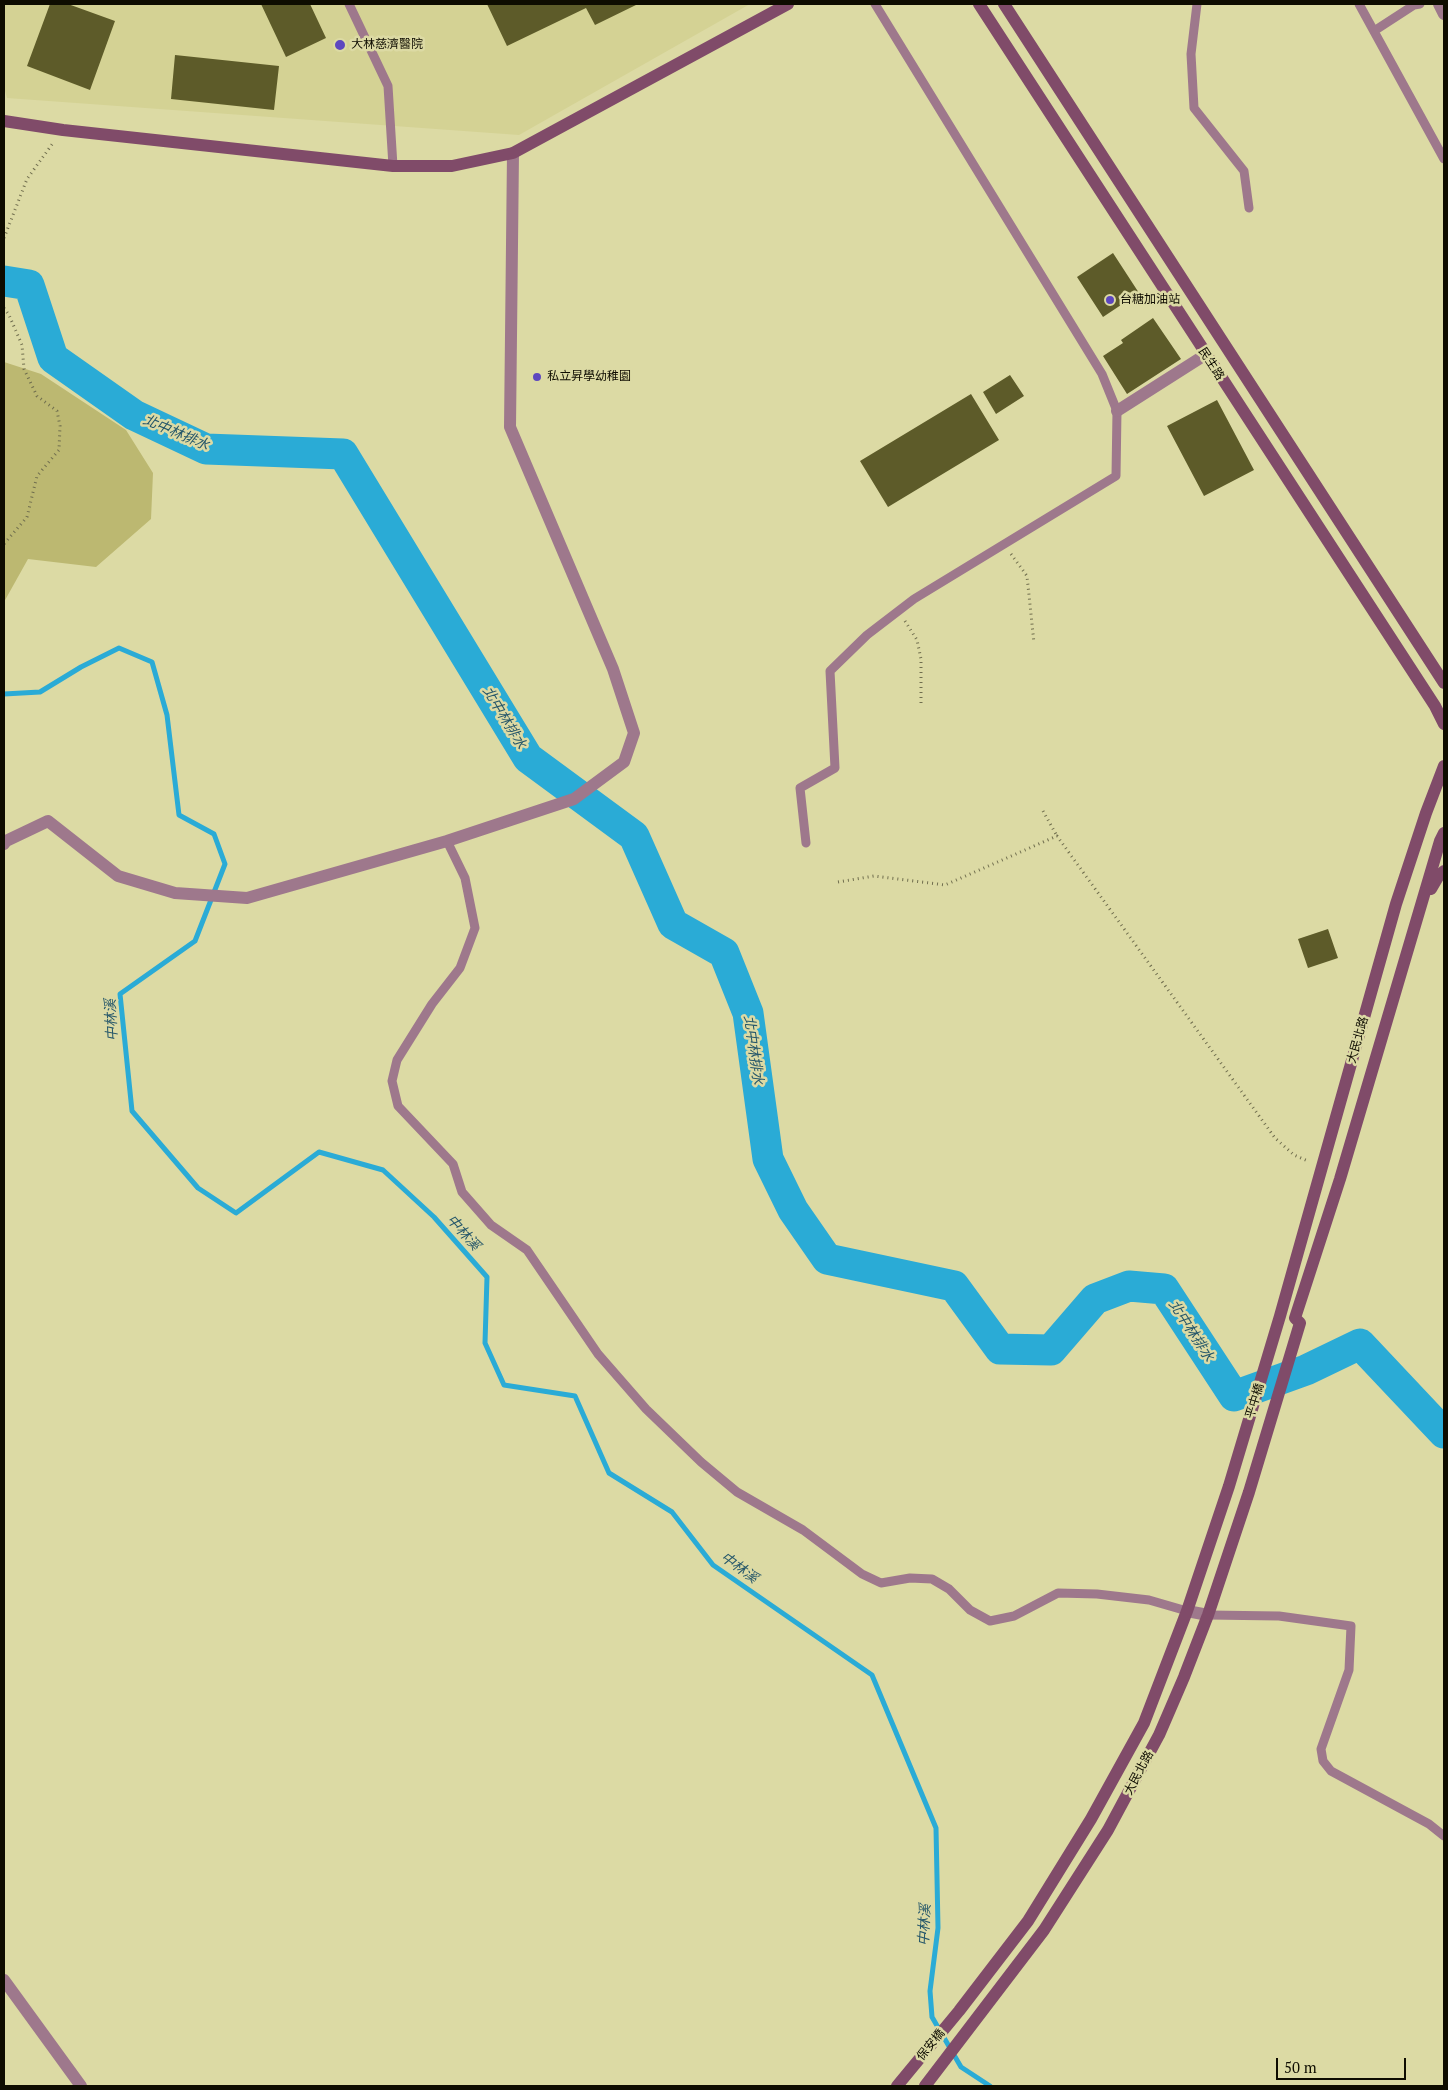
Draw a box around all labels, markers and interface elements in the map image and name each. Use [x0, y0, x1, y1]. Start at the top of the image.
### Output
marker: 大林慈濟醫院 [333, 38, 347, 52]
place label: 大林慈濟醫院 [351, 38, 423, 52]
place label: 台糖加油站 [1120, 293, 1180, 307]
marker: 台糖加油站 [1104, 294, 1116, 306]
street label: 民生路 [1195, 345, 1227, 383]
place label: 私立昇學幼稚園 [547, 370, 631, 384]
marker: 私立昇學幼稚園 [531, 371, 543, 383]
water label: 北中林排水 [141, 412, 211, 454]
water label: 北中林排水 [479, 684, 529, 752]
water label: 中林溪 [103, 999, 121, 1041]
water label: 北中林排水 [740, 1014, 766, 1086]
street label: 大民北路 [1344, 1015, 1372, 1065]
water label: 中林溪 [443, 1212, 483, 1254]
water label: 北中林排水 [1165, 1297, 1217, 1365]
street label: 平中橋 [1243, 1382, 1267, 1420]
water label: 中林溪 [717, 1549, 761, 1587]
street label: 大民北路 [1121, 1748, 1157, 1798]
water label: 中林溪 [916, 1904, 934, 1946]
street label: 保安橋 [914, 2026, 948, 2064]
scale bar [1278, 2048, 1408, 2080]
text: 50 m [1284, 2057, 1317, 2077]

